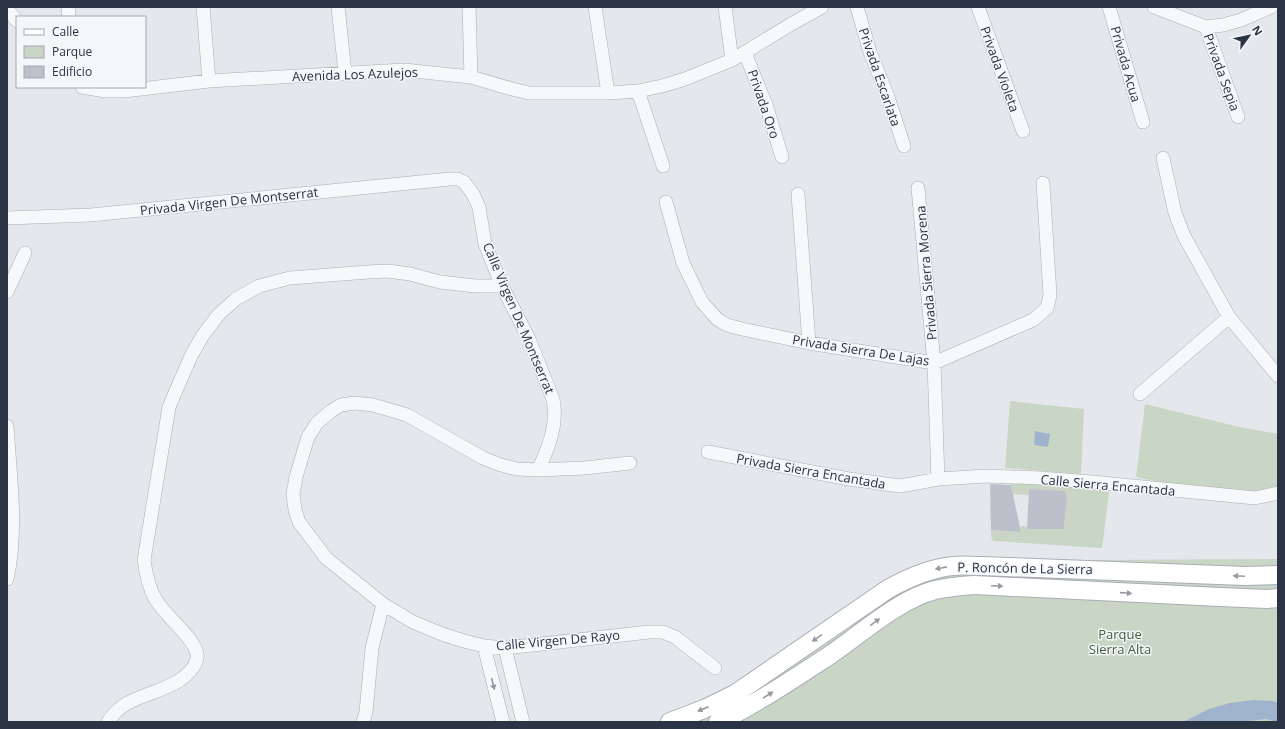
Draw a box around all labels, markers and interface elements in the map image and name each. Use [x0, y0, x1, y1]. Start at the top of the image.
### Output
legend [16, 16, 146, 88]
north arrow [1229, 16, 1269, 56]
text: N [1249, 22, 1267, 38]
text: Calle [52, 23, 79, 40]
street label: Privada Violeta [976, 24, 1024, 114]
street label: Privada Acua [1107, 24, 1145, 104]
street label: Privada Escarlata [855, 25, 905, 129]
street label: Privada Sepia [1200, 31, 1244, 113]
text: Parque [52, 43, 92, 60]
text: Edificio [52, 63, 92, 80]
street label: Avenida Los Azulejos [292, 63, 418, 85]
street label: Privada Oro [744, 67, 784, 141]
street label: Privada Virgen De Montserrat [139, 183, 319, 219]
street label: Privada Sierra Morena [911, 205, 941, 341]
street label: Calle Virgen De Montserrat [479, 239, 559, 397]
street label: Privada Sierra De Lajas [791, 330, 931, 370]
street label: Privada Sierra Encantada [735, 449, 887, 493]
street label: Calle Sierra Encantada [1040, 470, 1176, 500]
street label: P. Roncón de La Sierra [957, 558, 1093, 578]
one-way arrow [935, 566, 948, 572]
one-way arrow [1232, 573, 1245, 579]
one-way arrow [991, 582, 1003, 589]
one-way arrow [1120, 589, 1132, 596]
one-way arrow [870, 618, 881, 626]
park label: Parque Sierra Alta [1089, 625, 1151, 658]
street label: Calle Virgen De Rayo [495, 626, 621, 654]
one-way arrow [811, 634, 822, 642]
one-way arrow [491, 678, 497, 690]
one-way arrow [763, 691, 773, 699]
one-way arrow [696, 707, 708, 713]

